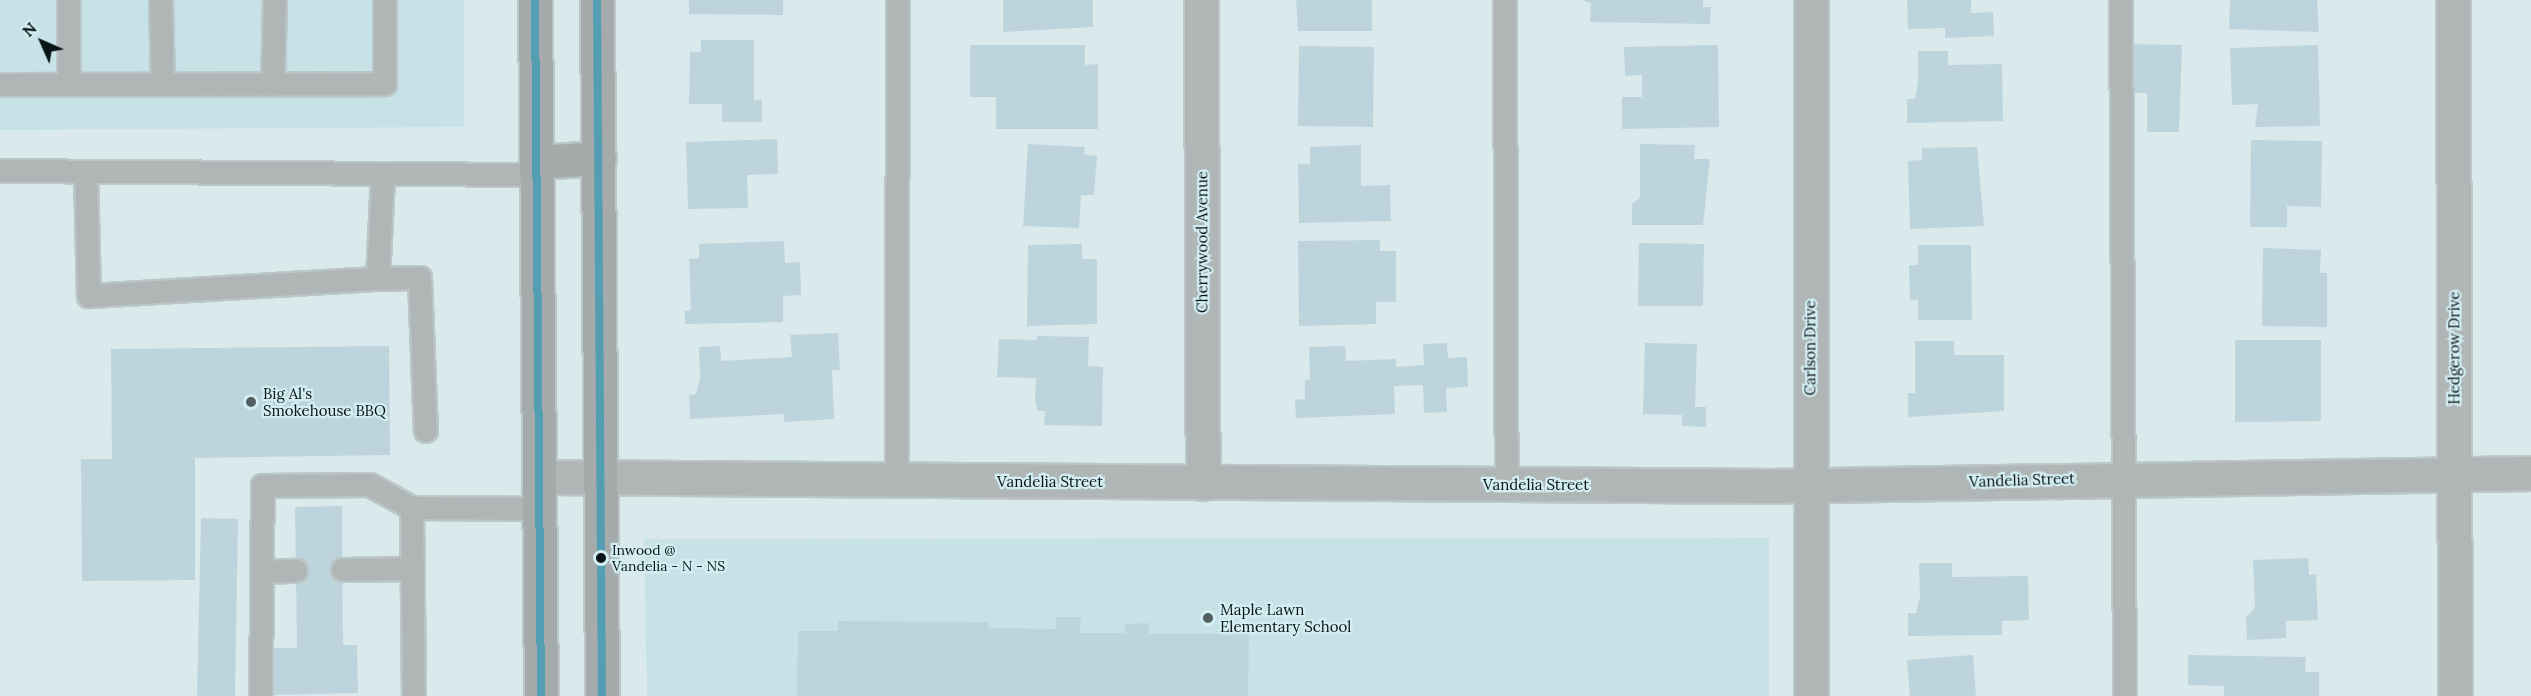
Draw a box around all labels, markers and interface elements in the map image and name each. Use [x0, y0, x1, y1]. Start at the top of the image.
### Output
north arrow [12, 12, 72, 72]
text: N [18, 18, 41, 41]
street label: Cherrywood Avenue [1193, 171, 1211, 313]
street label: Hedgerow Drive [2445, 291, 2463, 405]
street label: Carlson Drive [1801, 300, 1819, 396]
place label: Big Al's Smokehouse BBQ [263, 384, 386, 419]
marker: Big Al's Smokehouse BBQ [244, 395, 258, 409]
street label: Vandelia Street [1969, 469, 2075, 491]
street label: Vandelia Street [997, 473, 1103, 491]
street label: Vandelia Street [1483, 476, 1589, 494]
place label: Inwood @ Vandelia - N - NS [612, 542, 725, 574]
marker: Inwood @ Vandelia - N - NS [595, 552, 607, 564]
place label: Maple Lawn Elementary School [1220, 600, 1351, 635]
marker: Maple Lawn Elementary School [1201, 611, 1215, 625]

